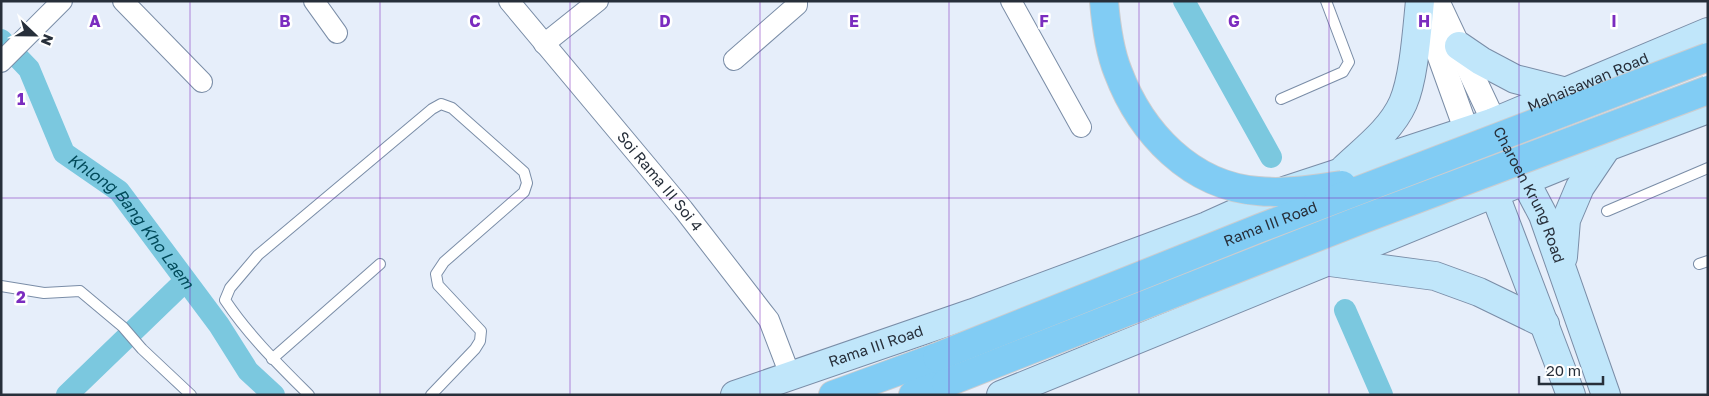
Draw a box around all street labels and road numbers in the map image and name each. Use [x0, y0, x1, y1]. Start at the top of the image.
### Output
street label: Mahaisawan Road [1524, 48, 1651, 115]
street label: Charoen Krung Road [1490, 123, 1569, 265]
street label: Soi Rama III Soi 4 [614, 127, 707, 234]
street label: Rama III Road [1221, 197, 1319, 250]
street label: Rama III Road [826, 321, 925, 370]

